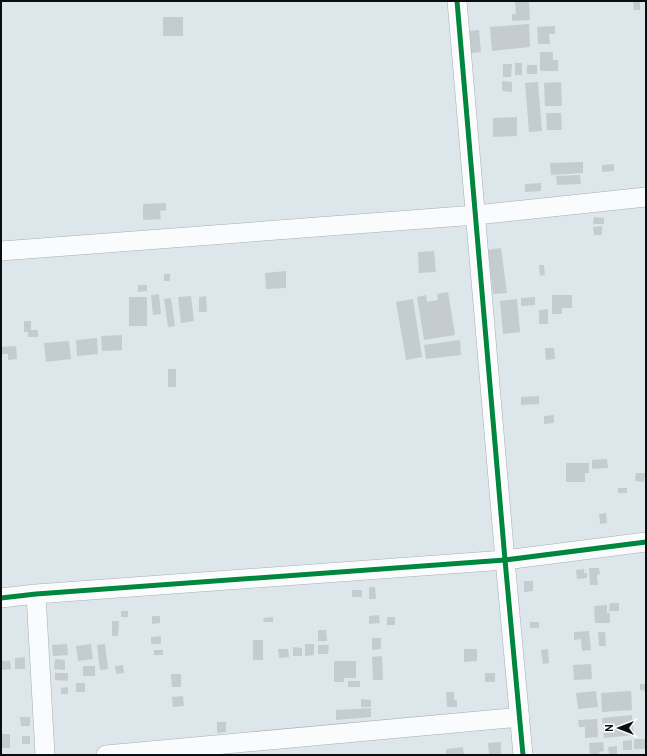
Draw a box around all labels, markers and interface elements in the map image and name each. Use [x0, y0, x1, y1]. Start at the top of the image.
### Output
north arrow [599, 708, 639, 748]
text: N [603, 724, 617, 732]

